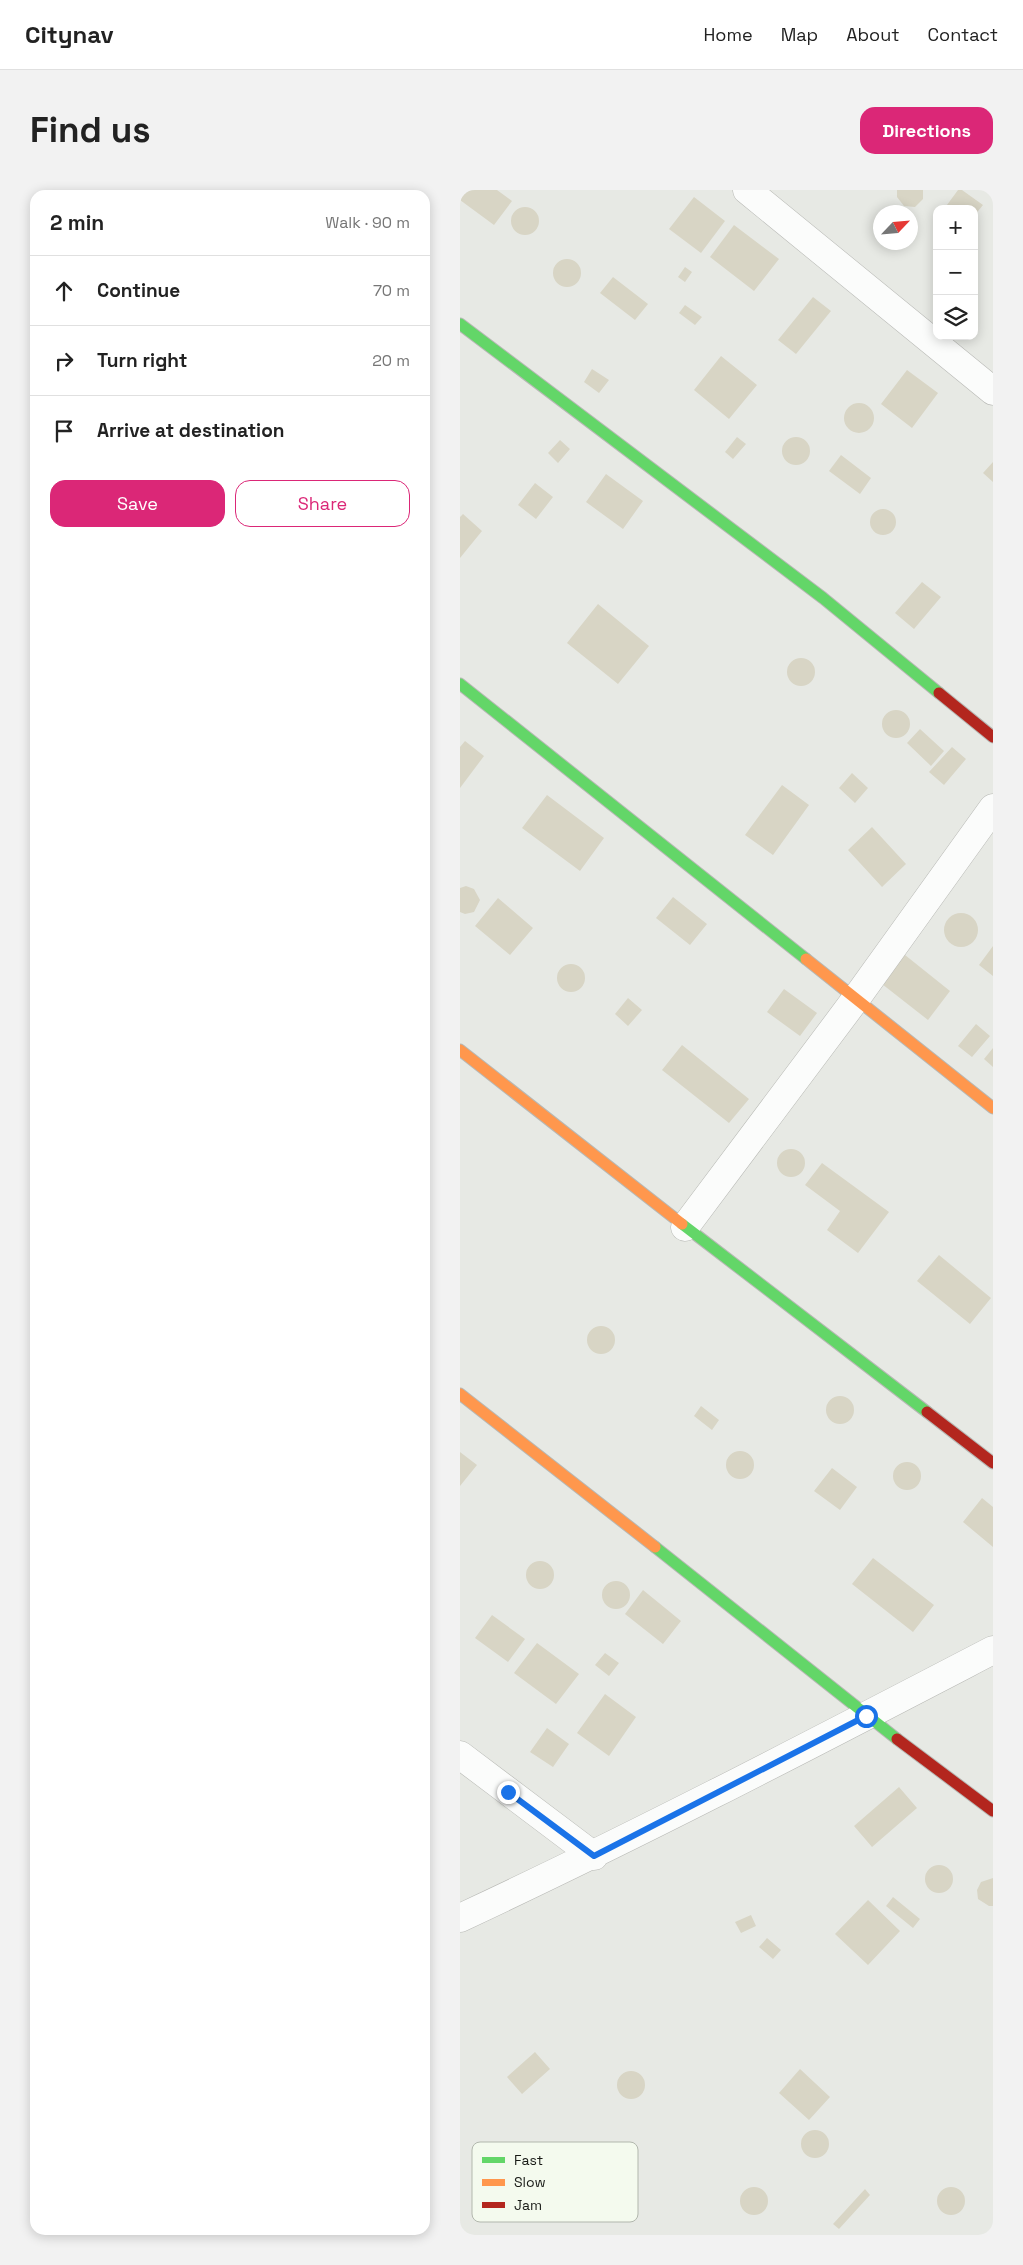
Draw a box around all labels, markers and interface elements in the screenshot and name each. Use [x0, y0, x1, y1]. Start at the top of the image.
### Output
text: Citynav [25, 19, 114, 50]
text: Home [704, 23, 753, 46]
text: Map [781, 23, 818, 46]
text: About [846, 23, 900, 46]
text: Contact [928, 23, 998, 46]
button: Directions [860, 107, 993, 154]
text: Find us [30, 108, 151, 152]
north arrow [873, 205, 918, 250]
map controls [933, 205, 978, 340]
button: + [933, 205, 978, 250]
text: 2 min [50, 209, 104, 236]
text: Walk · 90 m [325, 212, 410, 233]
button: − [933, 250, 978, 295]
icon: ahead [50, 277, 78, 305]
text: Continue [97, 278, 180, 303]
text: 70 m [373, 280, 410, 301]
button: layers [933, 295, 978, 340]
icon: right [50, 347, 78, 375]
text: Turn right [97, 348, 187, 373]
text: 20 m [372, 350, 410, 371]
icon: arrive [50, 417, 78, 445]
text: Arrive at destination [97, 418, 285, 443]
button: Save [50, 480, 225, 527]
button: Share [235, 480, 410, 527]
route start [855, 1705, 878, 1728]
route end [497, 1781, 520, 1804]
legend [472, 2142, 638, 2222]
text: Fast [514, 2151, 543, 2169]
text: Slow [514, 2173, 546, 2191]
text: Jam [514, 2196, 542, 2214]

